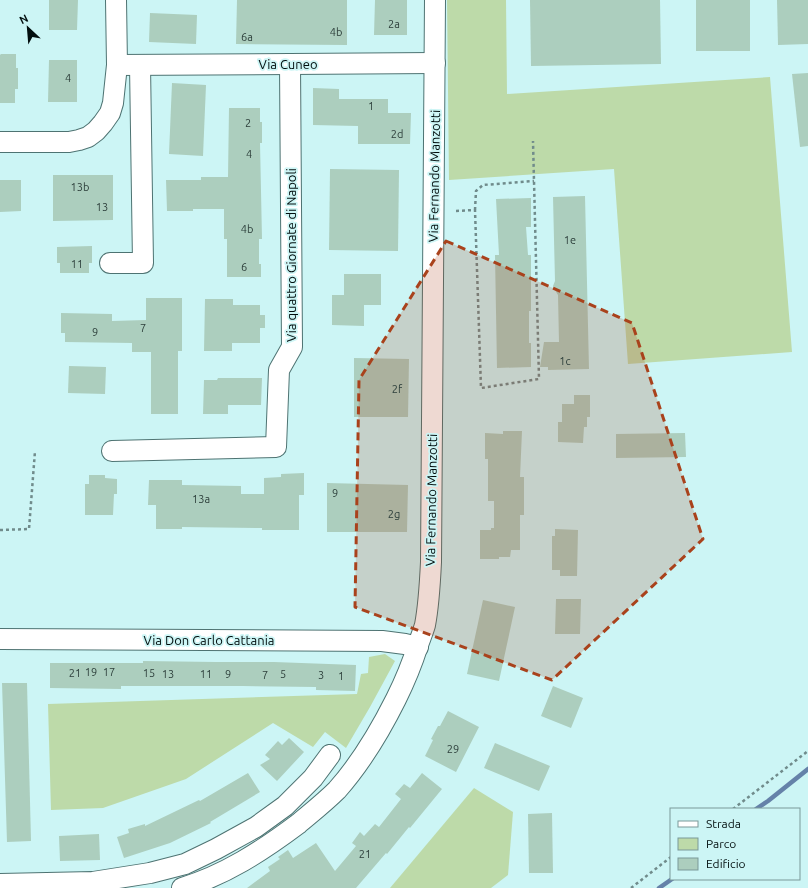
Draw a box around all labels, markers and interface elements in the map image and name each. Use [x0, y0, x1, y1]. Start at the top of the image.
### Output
north arrow [8, 8, 48, 48]
text: N [17, 12, 30, 26]
house number: 2a [388, 18, 400, 30]
house number: 4b [330, 26, 342, 38]
house number: 6a [241, 31, 253, 43]
street label: Via Cuneo [259, 57, 317, 71]
house number: 4 [65, 72, 71, 84]
house number: 1 [368, 100, 374, 112]
street label: Via Fernando Manzotti [426, 110, 442, 242]
house number: 2 [245, 117, 251, 129]
house number: 2d [391, 128, 403, 140]
house number: 4 [246, 148, 252, 160]
street label: Via quattro Giornate di Napoli [284, 168, 298, 342]
house number: 13b [71, 181, 89, 193]
house number: 13 [96, 201, 108, 213]
house number: 4b [241, 223, 253, 235]
house number: 1e [564, 234, 576, 246]
house number: 11 [71, 258, 83, 270]
house number: 6 [241, 261, 247, 273]
house number: 7 [140, 322, 146, 334]
house number: 9 [92, 326, 98, 338]
house number: 1c [559, 355, 571, 367]
house number: 2f [392, 383, 403, 395]
street label: Via Fernando Manzotti [423, 434, 439, 566]
house number: 9 [332, 487, 338, 499]
house number: 13a [192, 493, 210, 505]
house number: 2g [388, 508, 400, 520]
street label: Via Don Carlo Cattania [143, 633, 275, 647]
house number: 19 [85, 666, 97, 678]
house number: 17 [103, 666, 115, 678]
house number: 21 [69, 667, 81, 679]
house number: 15 [143, 667, 155, 679]
house number: 13 [162, 668, 174, 680]
house number: 11 [200, 668, 212, 680]
house number: 9 [225, 668, 231, 680]
house number: 5 [280, 668, 286, 680]
house number: 7 [262, 669, 268, 681]
house number: 3 [318, 669, 324, 681]
house number: 1 [338, 670, 344, 682]
house number: 29 [447, 743, 459, 755]
legend [670, 808, 800, 880]
text: Strada [706, 817, 741, 830]
text: Parco [706, 837, 736, 850]
house number: 21 [359, 848, 371, 860]
text: Edificio [706, 857, 746, 870]

